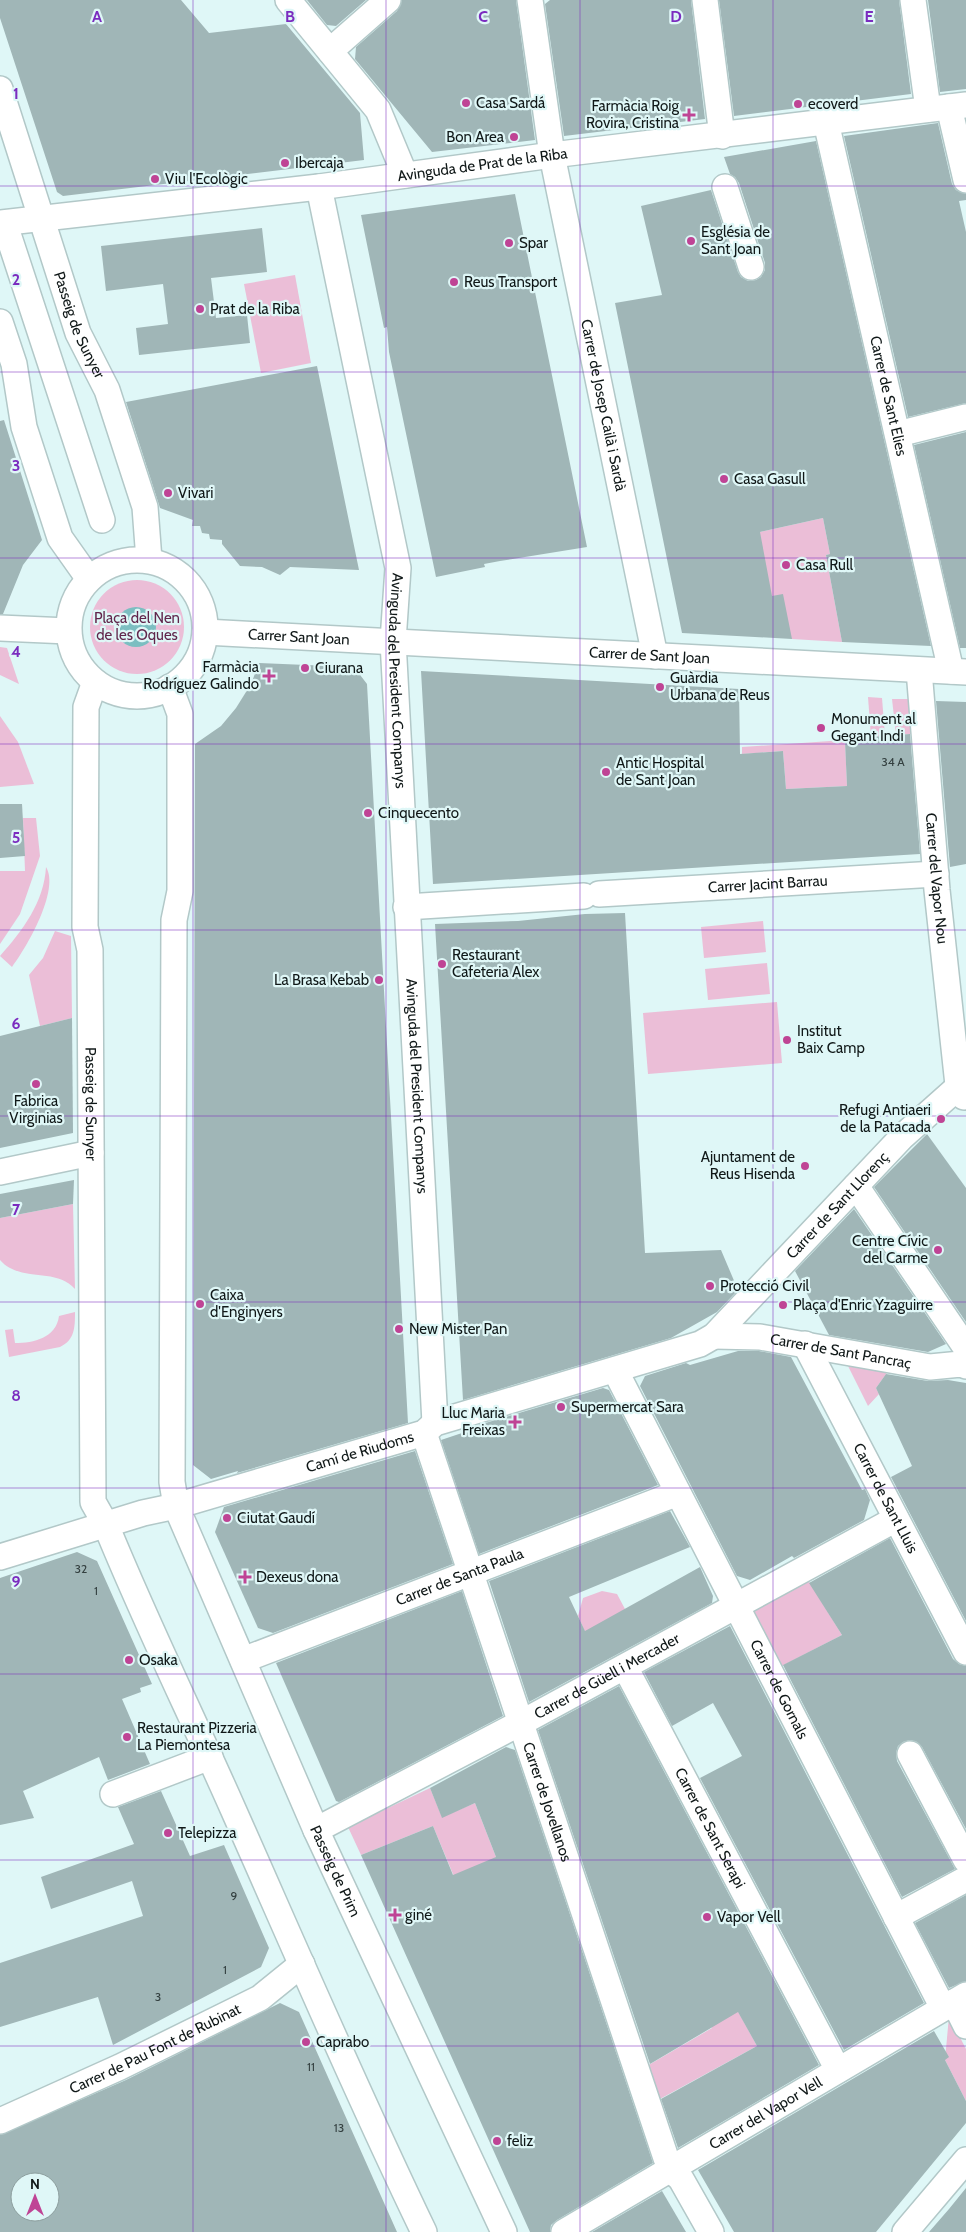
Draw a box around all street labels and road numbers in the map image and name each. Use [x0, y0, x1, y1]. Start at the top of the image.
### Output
street label: Avinguda de Prat de la Riba [396, 144, 569, 185]
street label: Passeig de Sunyer [50, 269, 109, 382]
street label: Carrer de Josep Cailà i Sardà [577, 318, 630, 493]
street label: Carrer de Sant Elies [866, 334, 911, 458]
street label: Avinguda del President Companys [384, 572, 410, 789]
street label: Carrer Sant Joan [248, 625, 350, 649]
street label: Carrer de Sant Joan [588, 643, 710, 668]
street label: Carrer del Vapor Nou [922, 812, 952, 945]
street label: Carrer Jacint Barrau [707, 871, 828, 897]
street label: Avinguda del President Companys [402, 978, 432, 1194]
street label: Passeig de Sunyer [82, 1047, 100, 1161]
street label: Carrer de Sant Llorenç [783, 1148, 892, 1263]
street label: Carrer de Sant Pancraç [769, 1330, 913, 1373]
street label: Camí de Riudoms [304, 1428, 416, 1476]
street label: Carrer de Sant Lluis [849, 1440, 922, 1556]
street label: Carrer de Santa Paula [393, 1544, 527, 1609]
street label: Carrer de Güell i Mercader [531, 1629, 683, 1723]
street label: Carrer de Gornals [746, 1637, 812, 1742]
street label: Carrer de Jovellanos [519, 1740, 575, 1864]
street label: Carrer de Sant Serapi [671, 1765, 749, 1891]
street label: Passeig de Prim [306, 1823, 364, 1920]
street label: Carrer de Pau Font de Rubinat [66, 2000, 244, 2098]
street label: Carrer del Vapor Vell [706, 2073, 826, 2153]

